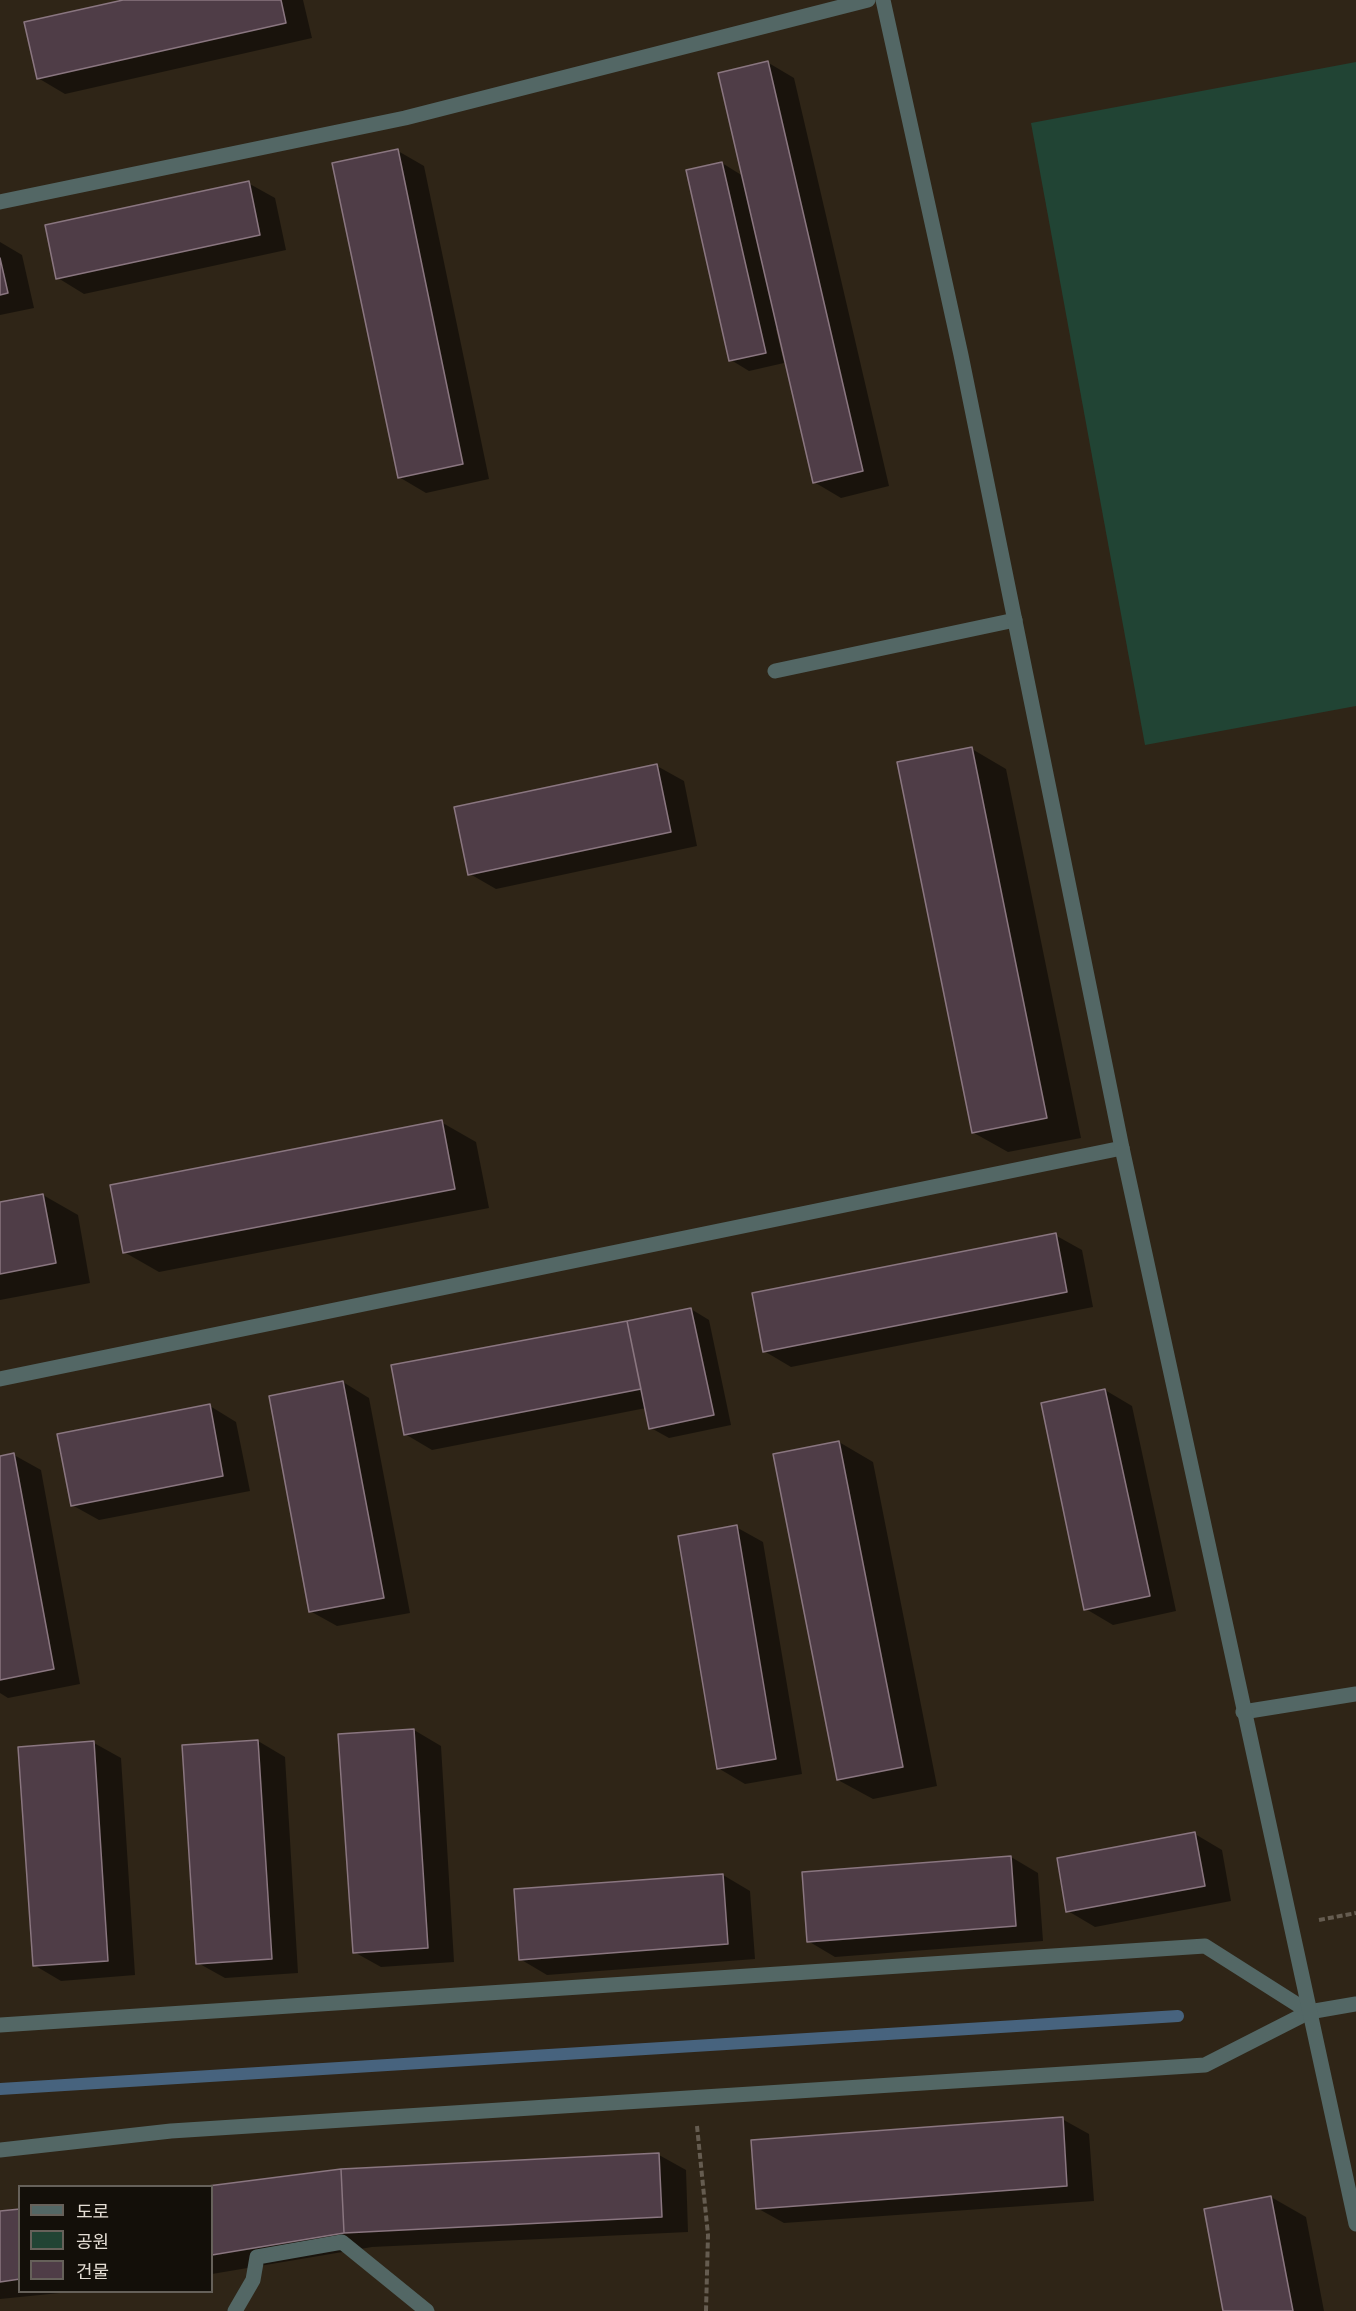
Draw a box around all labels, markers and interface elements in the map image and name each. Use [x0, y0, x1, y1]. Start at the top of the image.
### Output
legend [18, 2185, 213, 2293]
text: 도로 [76, 2200, 109, 2223]
text: 공원 [76, 2230, 109, 2253]
text: 건물 [76, 2260, 109, 2283]

